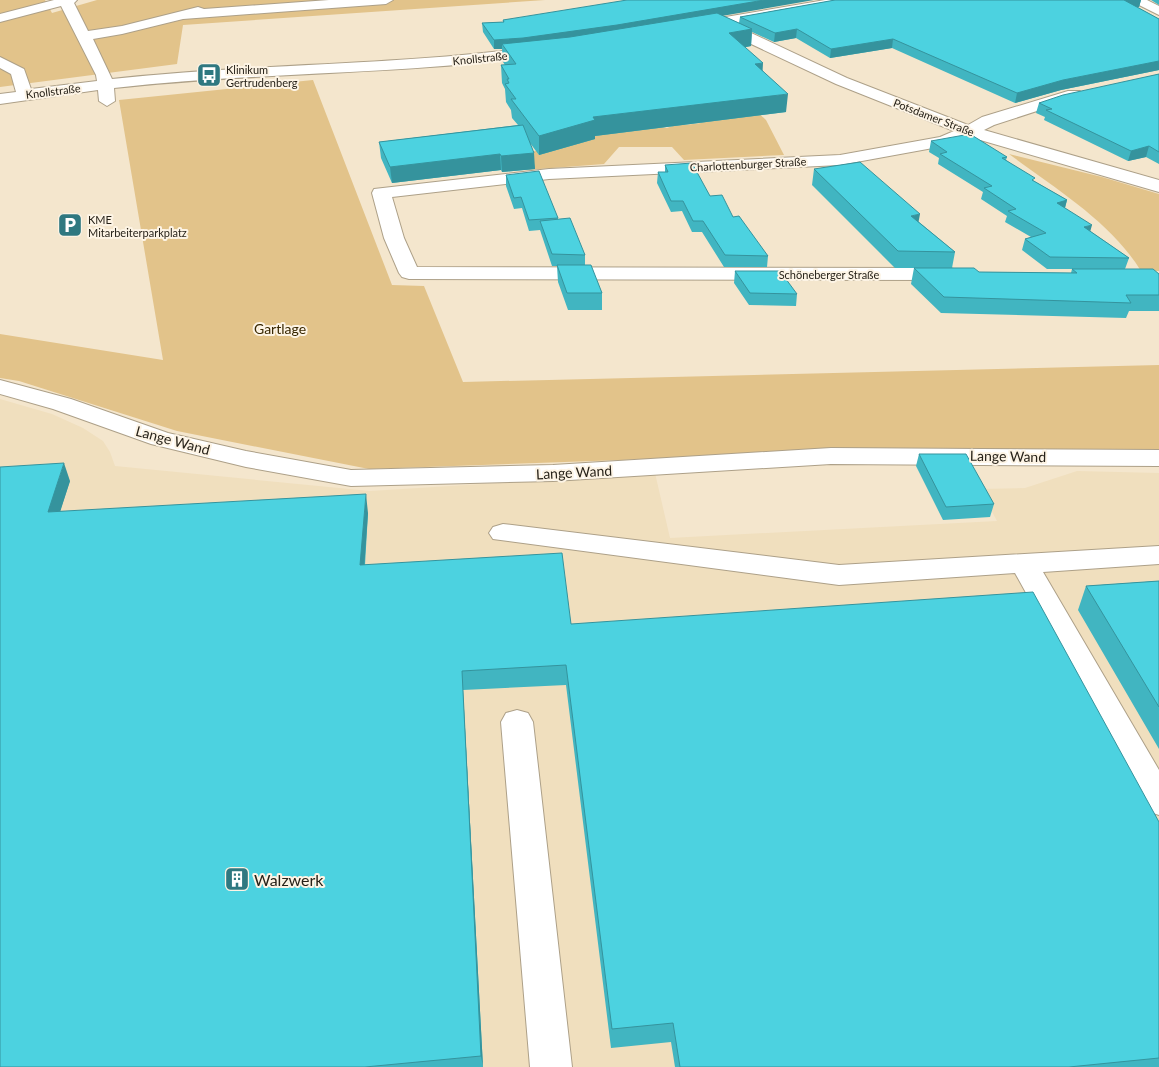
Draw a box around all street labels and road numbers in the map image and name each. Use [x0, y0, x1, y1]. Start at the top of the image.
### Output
street label: Knollstraße [452, 49, 508, 67]
street label: Knollstraße [25, 81, 81, 101]
street label: Potsdamer Straße [892, 96, 976, 138]
street label: Charlottenburger Straße [689, 154, 807, 174]
street label: Schöneberger Straße [779, 268, 879, 281]
street label: Lange Wand [134, 422, 212, 458]
street label: Lange Wand [970, 447, 1046, 465]
street label: Lange Wand [535, 462, 613, 482]

